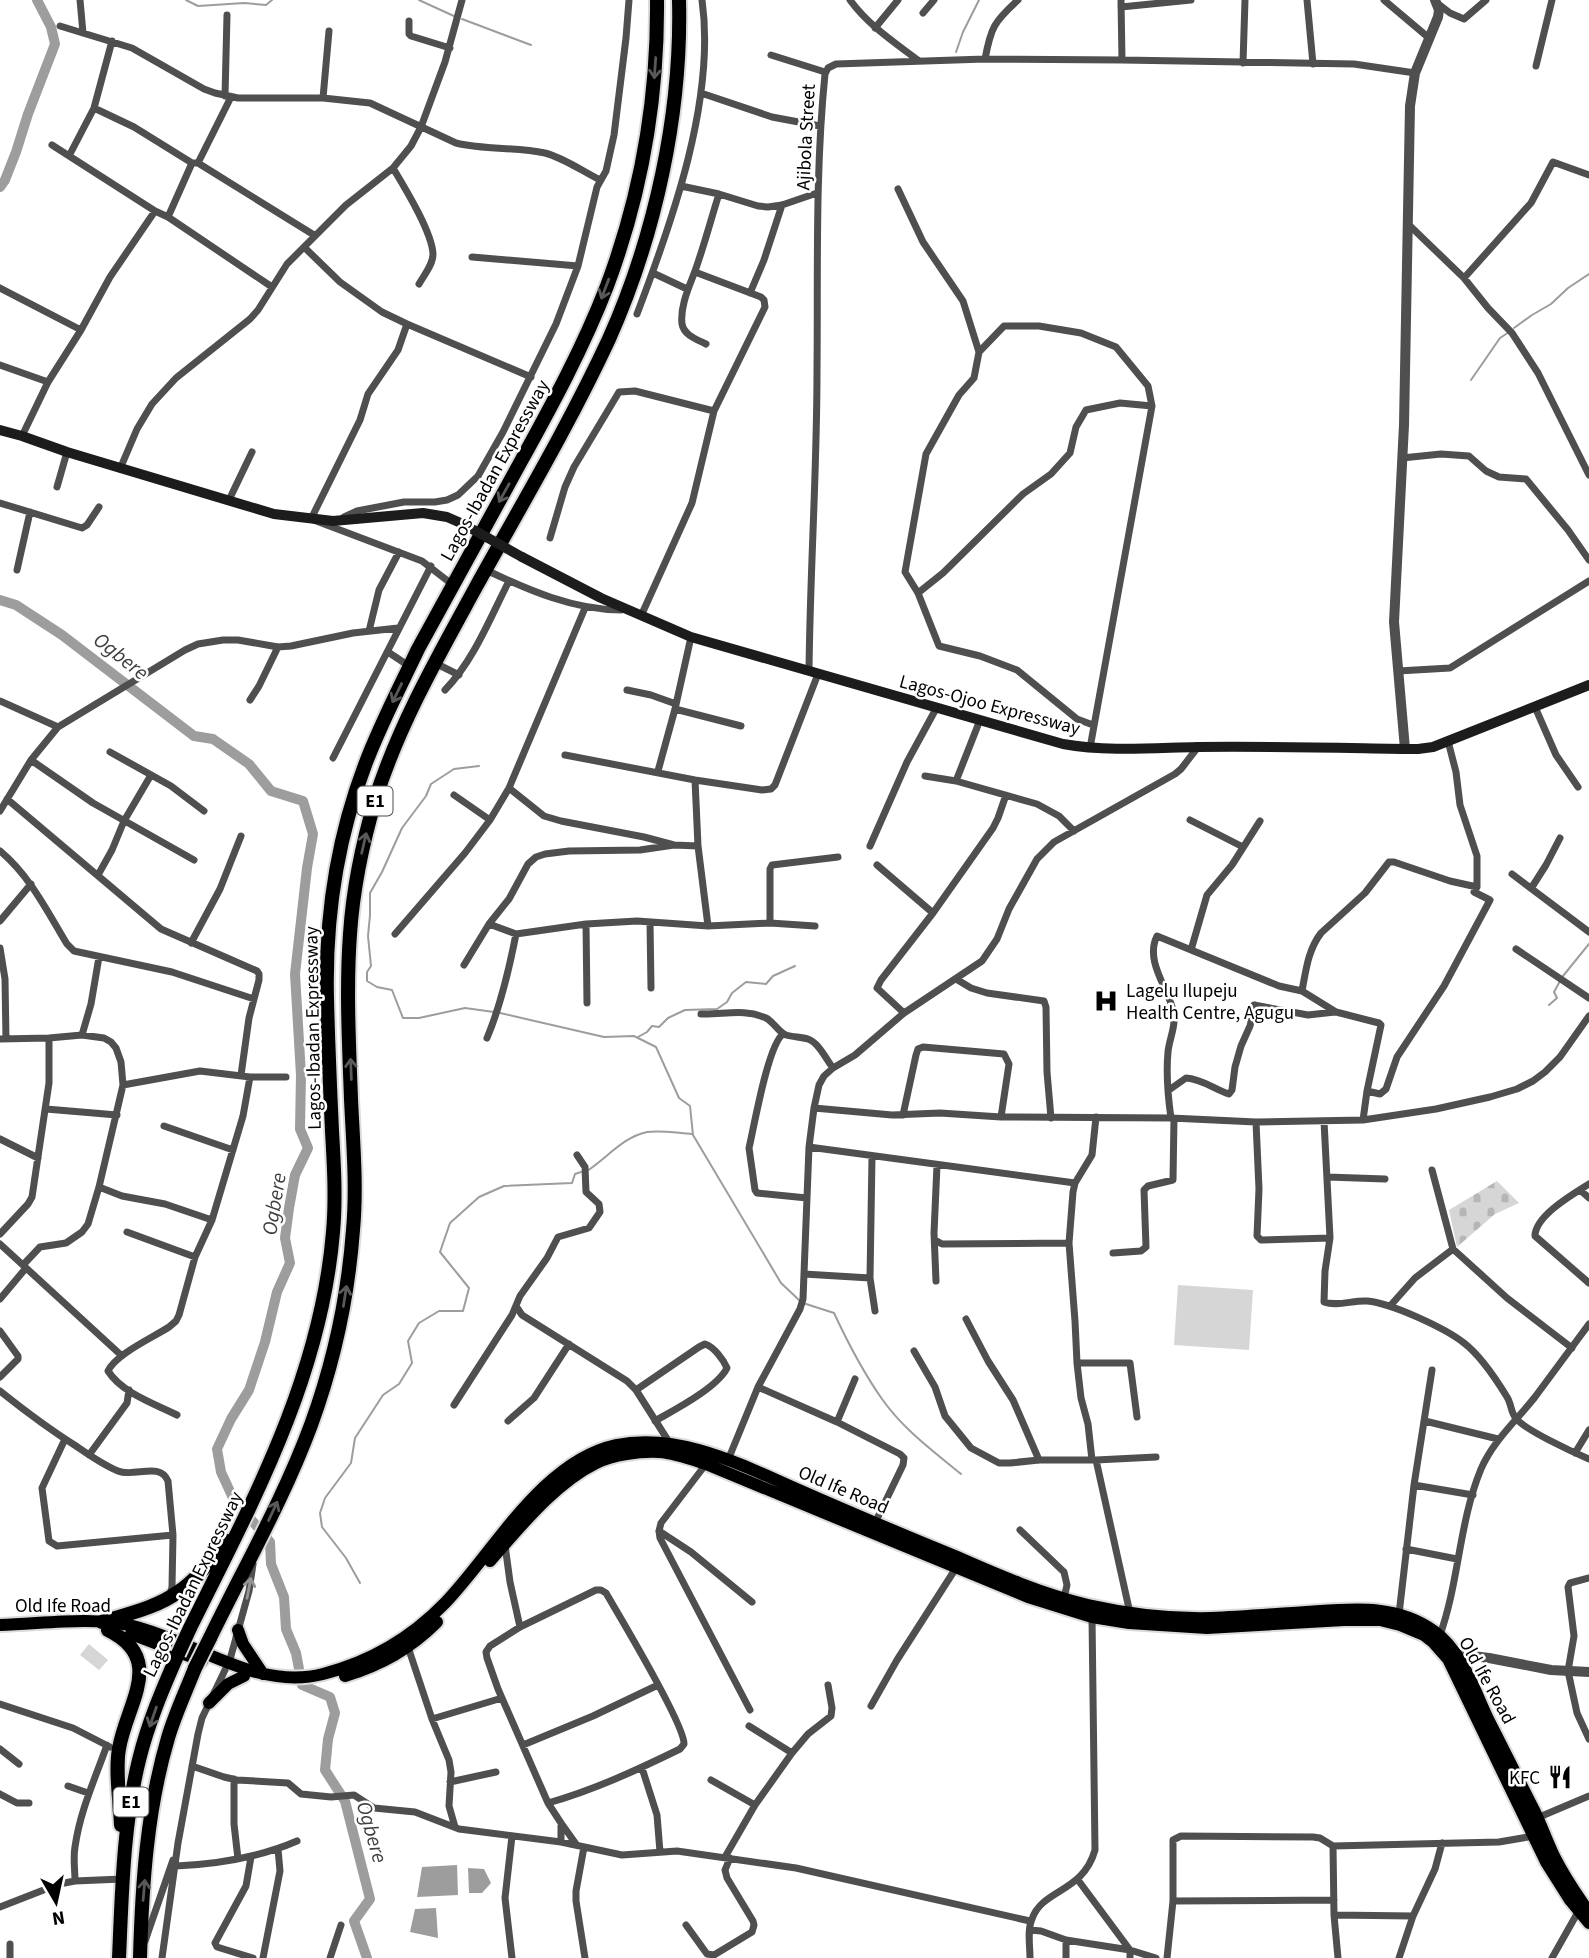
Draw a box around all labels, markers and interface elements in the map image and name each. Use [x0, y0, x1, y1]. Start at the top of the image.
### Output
one-way arrow [648, 56, 661, 79]
street label: Ajibola Street [790, 83, 823, 191]
one-way arrow [598, 278, 611, 300]
street label: Lagos-Ibadan Expressway [434, 375, 557, 566]
one-way arrow [497, 482, 511, 502]
water label: Ogbere [87, 625, 155, 687]
street label: Lagos-Ojoo Expressway [896, 668, 1083, 743]
one-way arrow [389, 682, 403, 703]
road number: E1 [358, 786, 392, 816]
one-way arrow [358, 832, 372, 855]
street label: Lagos-Ibadan Expressway [298, 926, 329, 1130]
place label: Lagelu Ilupeju Health Centre, Agugu [1126, 978, 1294, 1027]
hospital icon: Lagelu Ilupeju Health Centre, Agugu [1092, 987, 1120, 1015]
one-way arrow [344, 1058, 357, 1081]
water label: Ogbere [254, 1171, 294, 1237]
one-way arrow [339, 1285, 352, 1308]
street label: Old Ife Road [794, 1459, 893, 1522]
street label: Lagos-Ibadan Expressway [137, 1487, 250, 1682]
one-way arrow [266, 1501, 280, 1522]
one-way arrow [242, 1577, 256, 1600]
street label: Old Ife Road [15, 1593, 111, 1620]
street label: Old Ife Road [1452, 1632, 1522, 1729]
one-way arrow [146, 1706, 159, 1728]
restaurant icon: KFC [1546, 1763, 1574, 1791]
place label: KFC [1509, 1765, 1540, 1792]
road number: E1 [114, 1788, 148, 1816]
water label: Ogbere [349, 1798, 395, 1866]
north arrow [21, 1867, 91, 1937]
one-way arrow [138, 1879, 151, 1902]
text: N [50, 1903, 67, 1932]

